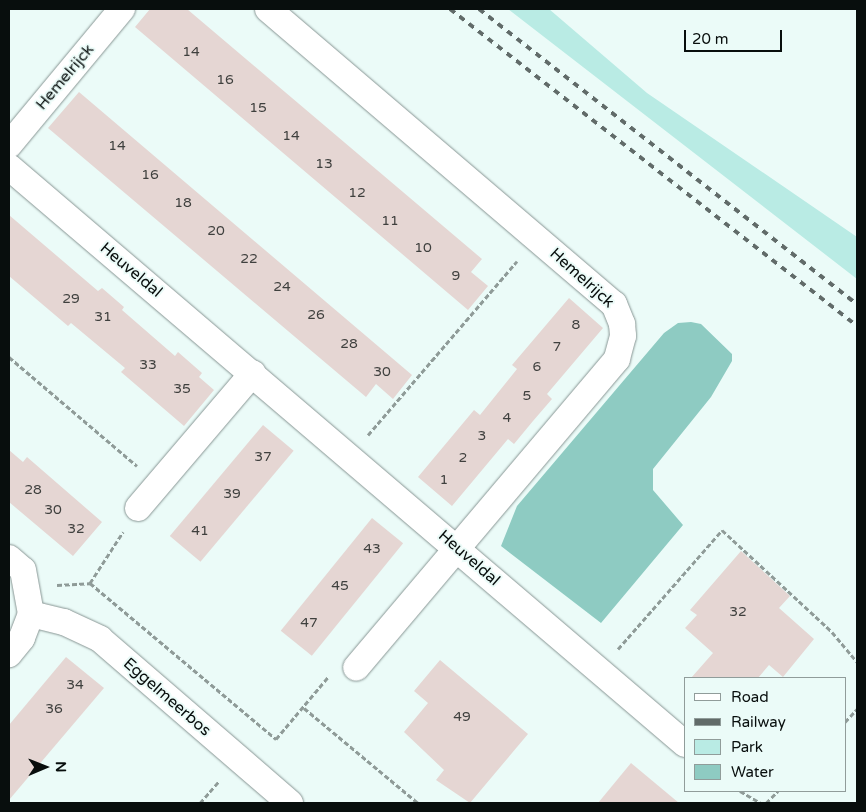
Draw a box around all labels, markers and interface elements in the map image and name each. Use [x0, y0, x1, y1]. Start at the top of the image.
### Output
scale bar [686, 20, 784, 52]
text: 20 m [692, 30, 729, 48]
street label: Hemelrijck [32, 40, 98, 114]
house number: 14 [182, 44, 200, 60]
house number: 16 [216, 72, 234, 88]
house number: 15 [249, 100, 267, 116]
house number: 14 [282, 128, 300, 144]
house number: 14 [108, 138, 126, 154]
house number: 13 [315, 156, 333, 172]
house number: 16 [141, 167, 159, 183]
house number: 12 [348, 185, 366, 201]
house number: 18 [174, 195, 192, 211]
house number: 11 [381, 213, 399, 229]
house number: 20 [207, 223, 225, 239]
street label: Heuveldal [96, 238, 166, 302]
house number: 10 [414, 240, 432, 256]
street label: Hemelrijck [546, 244, 618, 312]
house number: 22 [240, 251, 258, 267]
house number: 9 [452, 268, 460, 284]
house number: 24 [273, 279, 291, 295]
house number: 29 [62, 291, 80, 307]
house number: 26 [307, 307, 325, 323]
house number: 31 [94, 309, 112, 325]
house number: 8 [572, 317, 580, 333]
house number: 28 [340, 336, 358, 352]
house number: 7 [553, 339, 561, 355]
house number: 33 [139, 357, 157, 373]
house number: 6 [533, 359, 541, 375]
house number: 30 [373, 364, 391, 380]
house number: 35 [173, 381, 191, 397]
house number: 5 [523, 388, 531, 404]
house number: 4 [503, 410, 511, 426]
house number: 3 [478, 428, 486, 444]
house number: 37 [254, 449, 272, 465]
house number: 2 [459, 450, 467, 466]
house number: 1 [440, 472, 448, 488]
house number: 28 [24, 482, 42, 498]
house number: 39 [223, 486, 241, 502]
house number: 30 [44, 502, 62, 518]
house number: 32 [67, 521, 85, 537]
house number: 41 [191, 523, 209, 539]
street label: Heuveldal [434, 526, 504, 590]
house number: 43 [363, 541, 381, 557]
house number: 45 [331, 578, 349, 594]
house number: 32 [729, 604, 747, 620]
house number: 47 [300, 615, 318, 631]
street label: Eggelmeerbos [119, 654, 215, 740]
house number: 34 [66, 677, 84, 693]
legend [684, 677, 846, 792]
text: Road [731, 688, 769, 706]
house number: 36 [45, 701, 63, 717]
house number: 49 [453, 709, 471, 725]
text: Railway [731, 713, 786, 731]
text: Park [731, 738, 763, 756]
north arrow [20, 742, 70, 792]
text: N [52, 761, 69, 773]
text: Water [731, 763, 774, 781]

